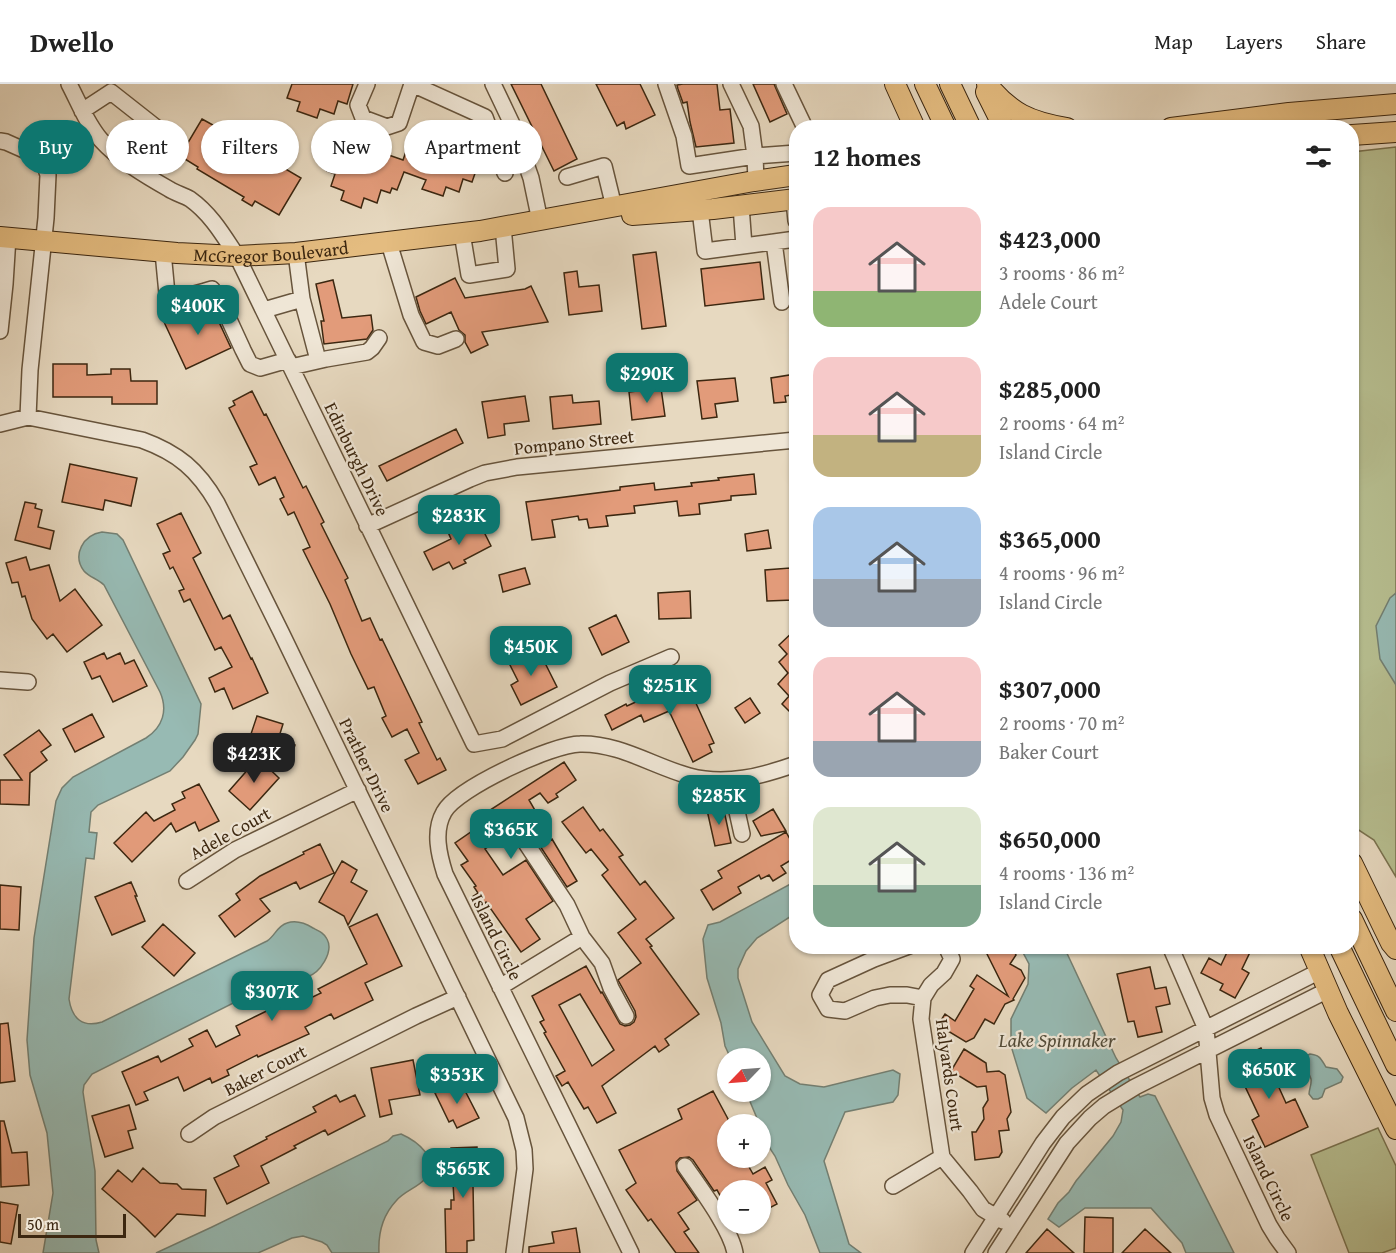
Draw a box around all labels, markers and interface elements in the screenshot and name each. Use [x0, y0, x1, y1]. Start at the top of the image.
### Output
text: Dwello [30, 21, 114, 62]
text: Map [1154, 26, 1193, 57]
text: Layers [1226, 26, 1283, 57]
text: Share [1316, 26, 1366, 57]
chip: Buy [18, 120, 94, 174]
chip: Rent [106, 120, 189, 174]
chip: Filters [201, 120, 299, 174]
chip: New [311, 120, 392, 174]
chip: Apartment [404, 120, 542, 174]
text: 12 homes [813, 137, 921, 176]
icon: filters [1302, 140, 1335, 173]
text: $423,000 [999, 219, 1101, 258]
icon: home [861, 231, 933, 303]
street label: McGregor Boulevard [193, 233, 350, 270]
text: 3 rooms · 86 m² [999, 258, 1125, 287]
pin: $400K [156, 285, 240, 336]
text: Adele Court [999, 287, 1098, 316]
text: $400K [171, 290, 225, 319]
pin: $290K [605, 353, 689, 404]
text: $290K [620, 358, 674, 387]
text: $285,000 [999, 369, 1101, 408]
icon: home [861, 381, 933, 453]
street label: Edinburgh Drive [318, 397, 396, 521]
text: 2 rooms · 64 m² [999, 408, 1125, 437]
street label: Pompano Street [513, 422, 636, 462]
text: Island Circle [999, 437, 1102, 466]
pin: $283K [417, 495, 501, 546]
text: $283K [432, 500, 486, 529]
text: $365,000 [999, 519, 1101, 558]
icon: home [861, 531, 933, 603]
text: 4 rooms · 96 m² [999, 558, 1125, 587]
text: Island Circle [999, 587, 1102, 616]
pin: $450K [489, 626, 573, 677]
text: $450K [504, 631, 558, 660]
pin: $251K [628, 665, 712, 716]
text: $307,000 [999, 669, 1101, 708]
text: $251K [643, 670, 697, 699]
icon: home [861, 681, 933, 753]
text: 2 rooms · 70 m² [999, 708, 1125, 737]
street label: Prather Drive [332, 713, 402, 817]
pin: $423K [212, 733, 296, 784]
text: Baker Court [999, 737, 1099, 766]
text: $423K [227, 738, 281, 767]
pin: $285K [677, 775, 761, 826]
text: $285K [692, 780, 746, 809]
street label: Adele Court [185, 799, 276, 866]
pin: $365K [469, 809, 553, 860]
text: $365K [484, 814, 538, 843]
text: $650,000 [999, 819, 1101, 858]
icon: home [861, 831, 933, 903]
text: 4 rooms · 136 m² [999, 858, 1134, 887]
text: Island Circle [999, 887, 1102, 916]
street label: Island Circle [464, 889, 530, 985]
pin: $307K [230, 971, 314, 1022]
text: $307K [245, 976, 299, 1005]
street label: Halyards Court [929, 1017, 971, 1134]
water label: Lake Spinnaker [997, 1025, 1116, 1054]
street label: Baker Court [219, 1037, 312, 1102]
north arrow [717, 1048, 771, 1102]
map controls [717, 1048, 771, 1234]
pin: $650K [1227, 1049, 1311, 1100]
pin: $353K [415, 1054, 499, 1105]
text: $650K [1242, 1054, 1296, 1083]
text: $353K [430, 1059, 484, 1088]
button: + [717, 1114, 771, 1168]
street label: Island Circle [1236, 1130, 1302, 1226]
pin: $565K [421, 1148, 505, 1199]
text: $565K [436, 1153, 490, 1182]
button: − [717, 1180, 771, 1234]
scale bar [18, 1211, 126, 1238]
text: 50 m [27, 1212, 59, 1236]

